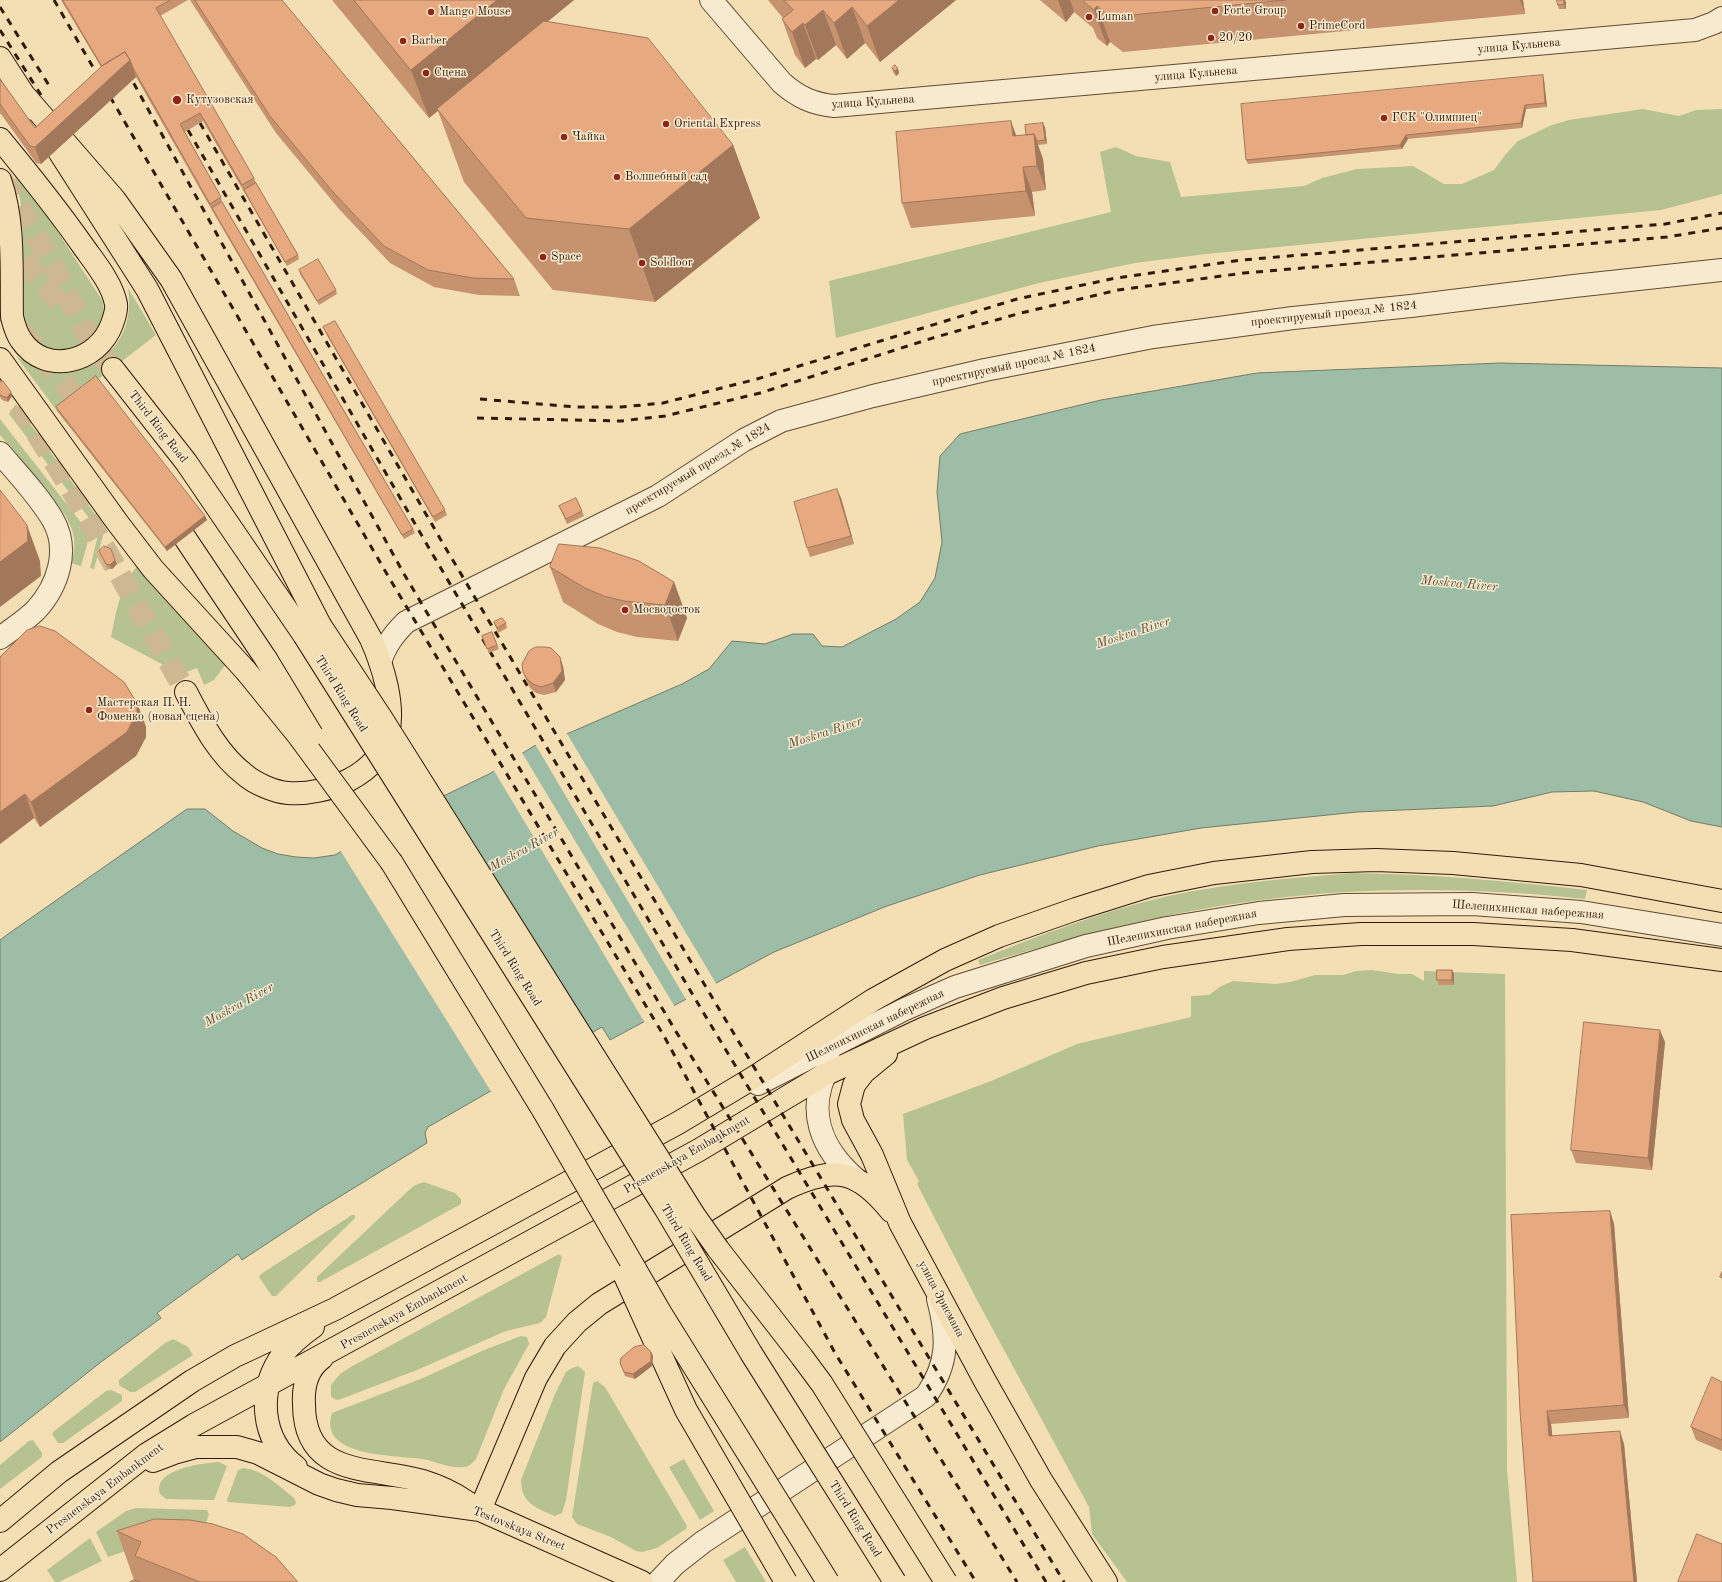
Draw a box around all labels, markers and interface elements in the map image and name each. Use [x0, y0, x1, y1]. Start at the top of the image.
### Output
place label: Forte Group [1223, 4, 1286, 18]
place label: Mango Mouse [439, 5, 510, 19]
marker: Forte Group [1210, 6, 1220, 16]
marker: Mango Mouse [426, 7, 436, 17]
place label: Luman [1097, 10, 1133, 24]
marker: Luman [1084, 12, 1094, 22]
place label: PrimeCord [1309, 19, 1366, 33]
marker: PrimeCord [1296, 21, 1306, 31]
place label: 20/20 [1219, 31, 1252, 45]
marker: 20/20 [1206, 33, 1216, 43]
place label: Barber [411, 34, 447, 48]
street label: улица Кульнева [1477, 35, 1561, 57]
marker: Barber [398, 36, 408, 46]
street label: улица Кульнева [1154, 63, 1238, 85]
place label: Сцена [434, 66, 467, 80]
marker: Сцена [421, 68, 431, 78]
street label: улица Кульнева [831, 92, 915, 112]
place label: Кутузовская [186, 93, 253, 107]
marker: Кутузовская [171, 94, 183, 106]
place label: ГСК "Олимпиец" [1392, 111, 1482, 125]
marker: ГСК "Олимпиец" [1379, 113, 1389, 123]
place label: Oriental Express [674, 117, 761, 131]
marker: Oriental Express [661, 119, 671, 129]
place label: Чайка [572, 130, 605, 144]
marker: Чайка [559, 132, 569, 142]
place label: Волшебный сад [625, 170, 707, 184]
marker: Волшебный сад [612, 172, 622, 182]
place label: Space [551, 250, 581, 264]
marker: Space [538, 252, 548, 262]
place label: Sol'floor [650, 256, 693, 270]
marker: Sol'floor [637, 258, 647, 268]
street label: проектируемый проезд № 1824 [1250, 298, 1418, 330]
street label: проектируемый проезд № 1824 [931, 341, 1097, 389]
street label: Third Ring Road [125, 388, 191, 466]
street label: проектируемый проезд № 1824 [623, 420, 773, 518]
water label: Moskva River [1420, 573, 1498, 595]
place label: Мосводосток [633, 603, 700, 617]
marker: Мосводосток [620, 605, 630, 615]
water label: Moskva River [1094, 614, 1172, 652]
street label: Third Ring Road [312, 653, 370, 735]
place label: Мастерская П. Н. Фоменко (новая сцена) [97, 696, 220, 724]
marker: Мастерская П. Н. Фоменко (новая сцена) [84, 705, 94, 715]
water label: Moskva River [786, 714, 864, 752]
water label: Moskva River [487, 825, 561, 875]
street label: Шелепихинская набережная [1451, 897, 1605, 923]
street label: Шелепихинская набережная [1106, 906, 1258, 950]
street label: Third Ring Road [486, 927, 544, 1009]
water label: Moskva River [202, 980, 276, 1030]
street label: Шелепихинская набережная [803, 986, 947, 1066]
street label: Presnenskaya Embankment [621, 1113, 753, 1197]
street label: Third Ring Road [657, 1202, 715, 1284]
street label: улица Эрисмана [915, 1258, 967, 1340]
street label: Presnenskaya Embankment [338, 1271, 470, 1353]
street label: Presnenskaya Embankment [44, 1440, 166, 1538]
street label: Third Ring Road [826, 1478, 884, 1560]
street label: Testovskaya Street [471, 1504, 567, 1554]

